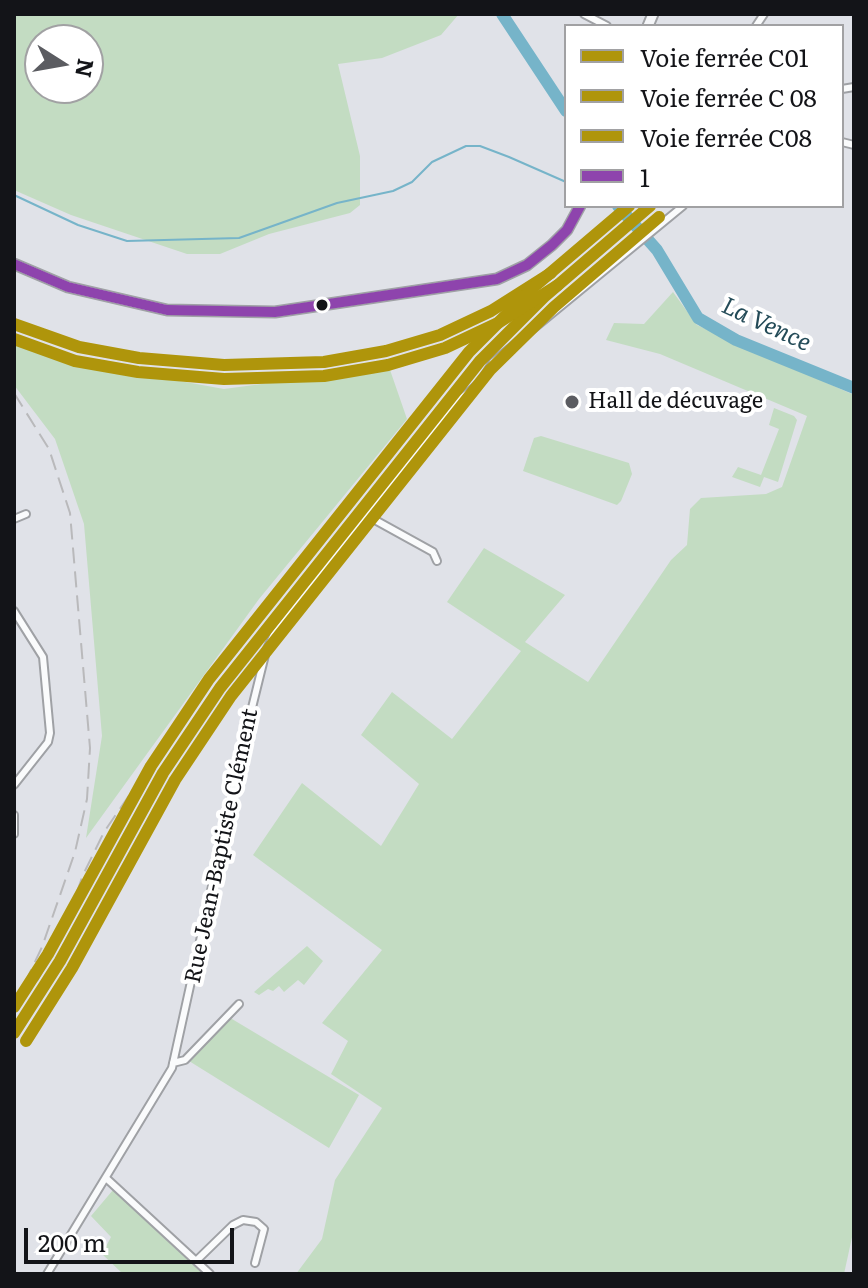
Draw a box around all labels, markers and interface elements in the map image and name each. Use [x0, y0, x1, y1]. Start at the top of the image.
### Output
north arrow [24, 24, 104, 104]
legend [564, 24, 844, 208]
text: Voie ferrée C01 [640, 39, 809, 74]
text: N [68, 56, 104, 81]
text: Voie ferrée C 08 [640, 79, 817, 114]
text: Voie ferrée C08 [640, 119, 812, 154]
text: 1 [640, 159, 650, 194]
water label: La Vence [717, 292, 815, 358]
unlabelled marker [314, 297, 330, 313]
place label: Hall de décuvage [588, 389, 763, 415]
marker: Hall de décuvage [563, 393, 581, 411]
street label: Rue Jean-Baptiste Clément [180, 706, 264, 986]
scale bar [28, 1212, 238, 1262]
text: 200 m [38, 1224, 106, 1259]

